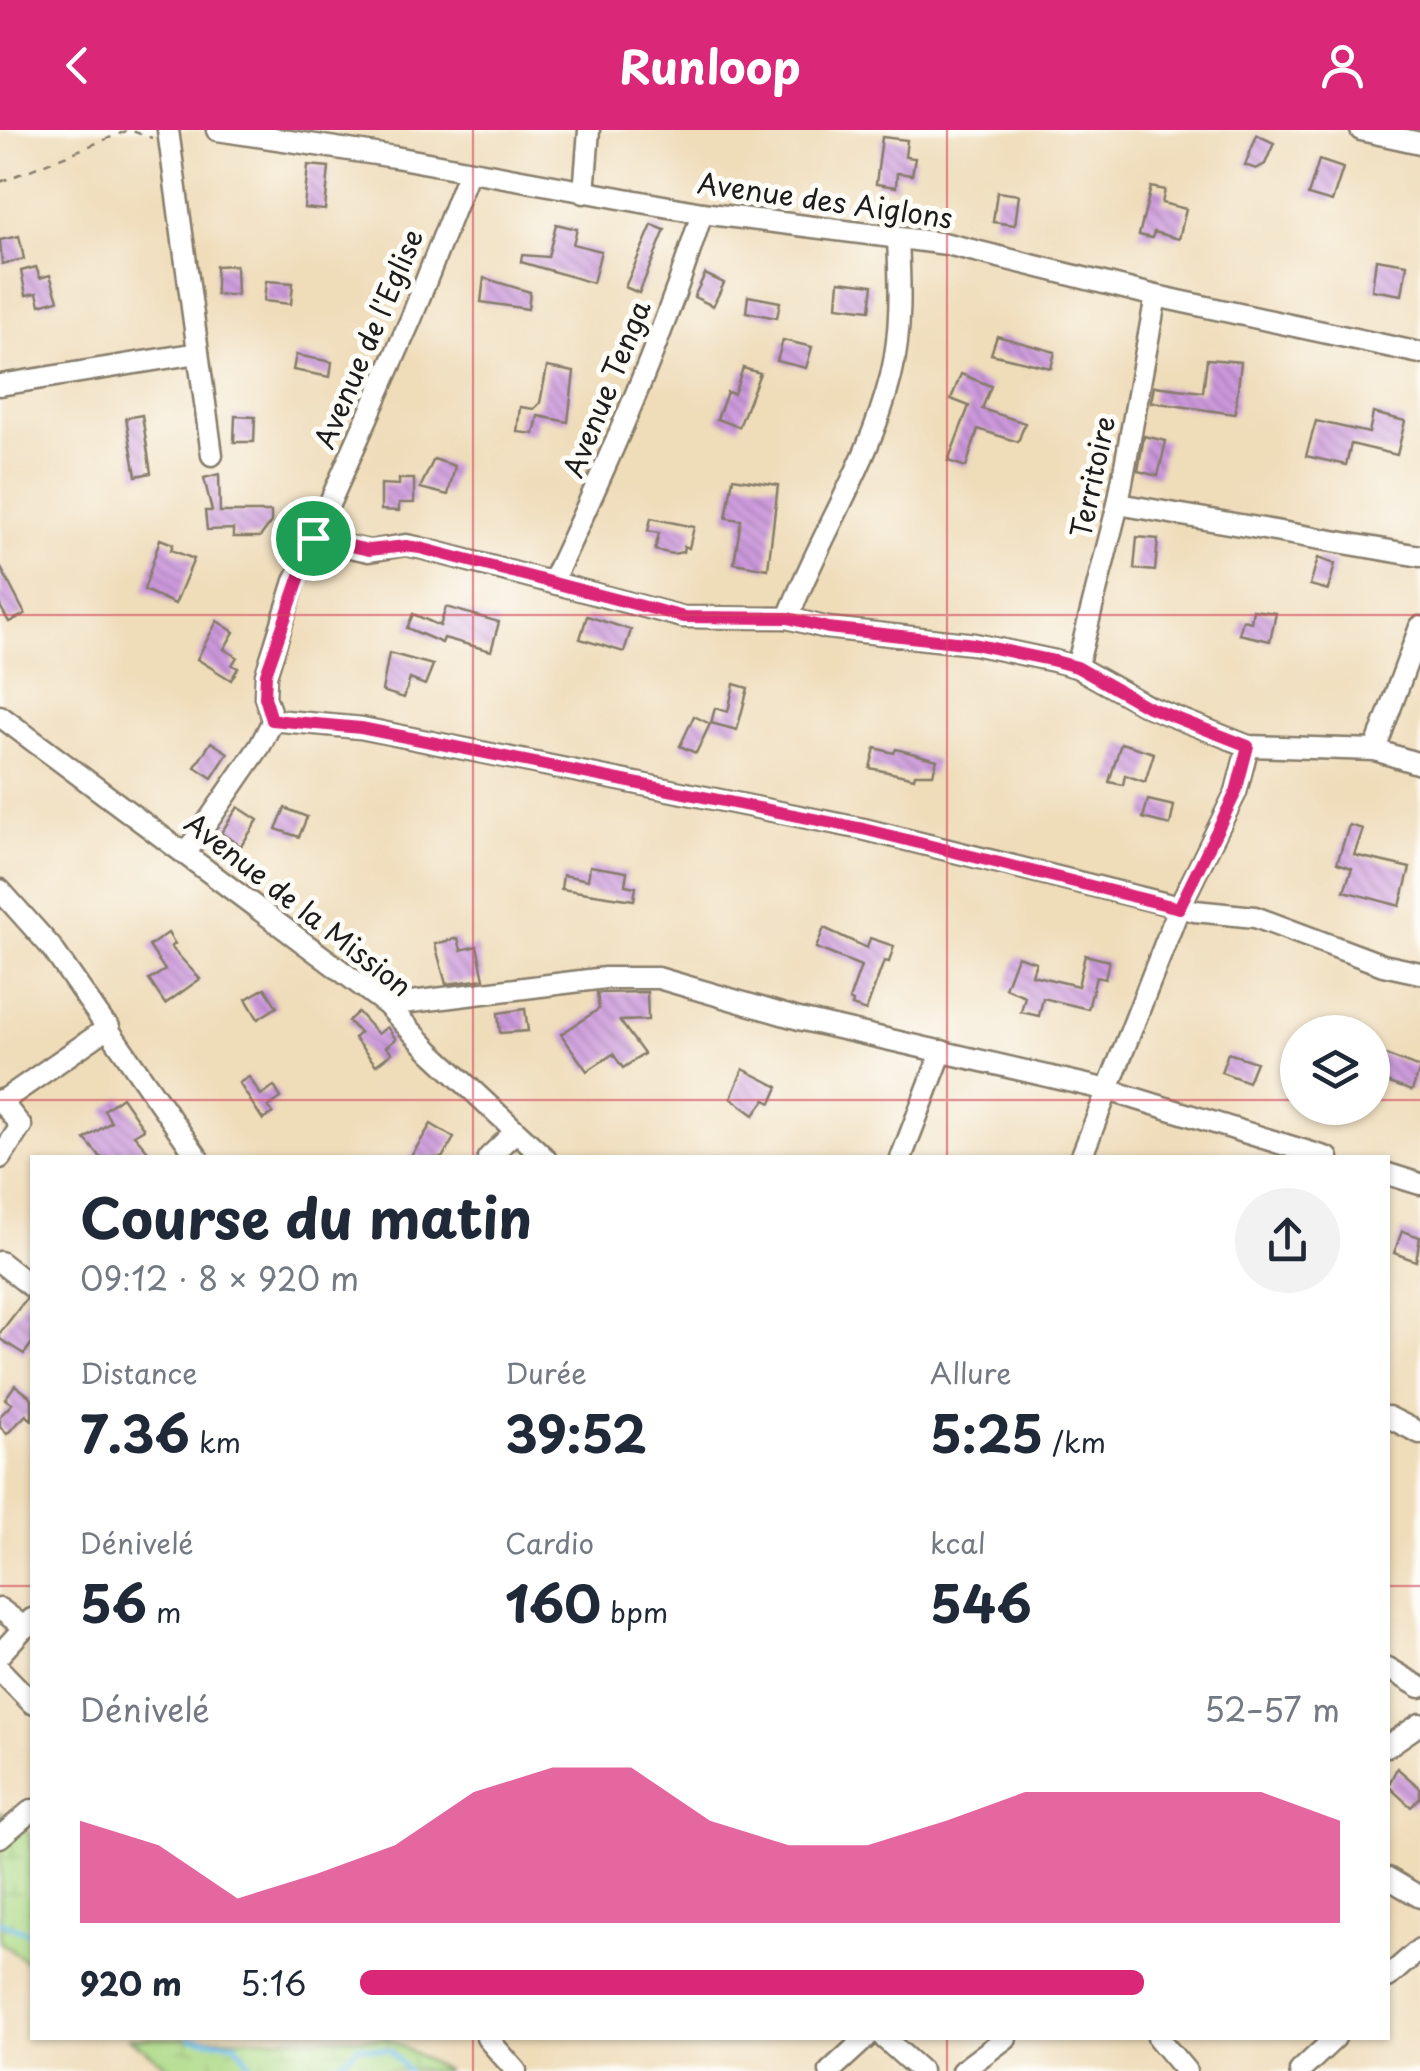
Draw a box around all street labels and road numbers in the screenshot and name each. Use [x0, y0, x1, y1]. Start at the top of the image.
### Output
street label: Avenue des Aiglons [695, 160, 956, 239]
street label: Avenue de l'Eglise [302, 222, 433, 455]
street label: Avenue Tenga [551, 293, 661, 483]
street label: Territoire [1058, 412, 1125, 542]
street label: Avenue de la Mission [176, 801, 422, 1006]

